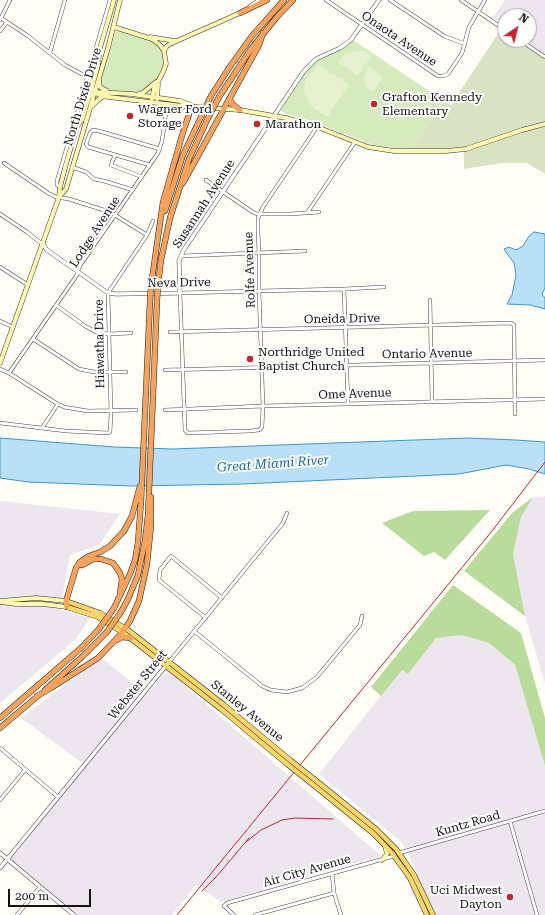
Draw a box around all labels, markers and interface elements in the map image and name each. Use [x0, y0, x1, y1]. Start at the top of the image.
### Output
street label: Onaota Avenue [358, 8, 440, 70]
north arrow [497, 8, 537, 48]
text: N [516, 11, 531, 26]
street label: North Dixie Drive [61, 46, 105, 148]
place label: Grafton Kennedy Elementary [382, 90, 482, 118]
marker: Grafton Kennedy Elementary [369, 99, 379, 109]
place label: Wagner Ford Storage [138, 102, 212, 130]
marker: Wagner Ford Storage [125, 111, 135, 121]
place label: Marathon [265, 117, 321, 131]
marker: Marathon [252, 119, 262, 129]
street label: Susannah Avenue [170, 157, 238, 251]
street label: Lodge Avenue [67, 194, 123, 270]
street label: Rolfe Avenue [241, 232, 259, 308]
street label: Neva Drive [147, 275, 211, 291]
street label: Hiawatha Drive [92, 299, 108, 389]
street label: Oneida Drive [304, 311, 380, 327]
place label: Northridge United Baptist Church [258, 345, 364, 373]
street label: Ontario Avenue [382, 346, 472, 362]
marker: Northridge United Baptist Church [245, 354, 255, 364]
street label: Ome Avenue [318, 386, 392, 402]
water label: Great Miami River [216, 452, 330, 476]
street label: Webster Street [106, 647, 170, 723]
street label: Stanley Avenue [208, 677, 286, 745]
street label: Kuntz Road [434, 808, 502, 840]
street label: Air City Avenue [262, 852, 352, 890]
scale bar [10, 881, 93, 907]
place label: Uci Midwest Dayton [430, 883, 502, 911]
text: 200 m [15, 889, 49, 903]
marker: Uci Midwest Dayton [505, 892, 515, 902]

